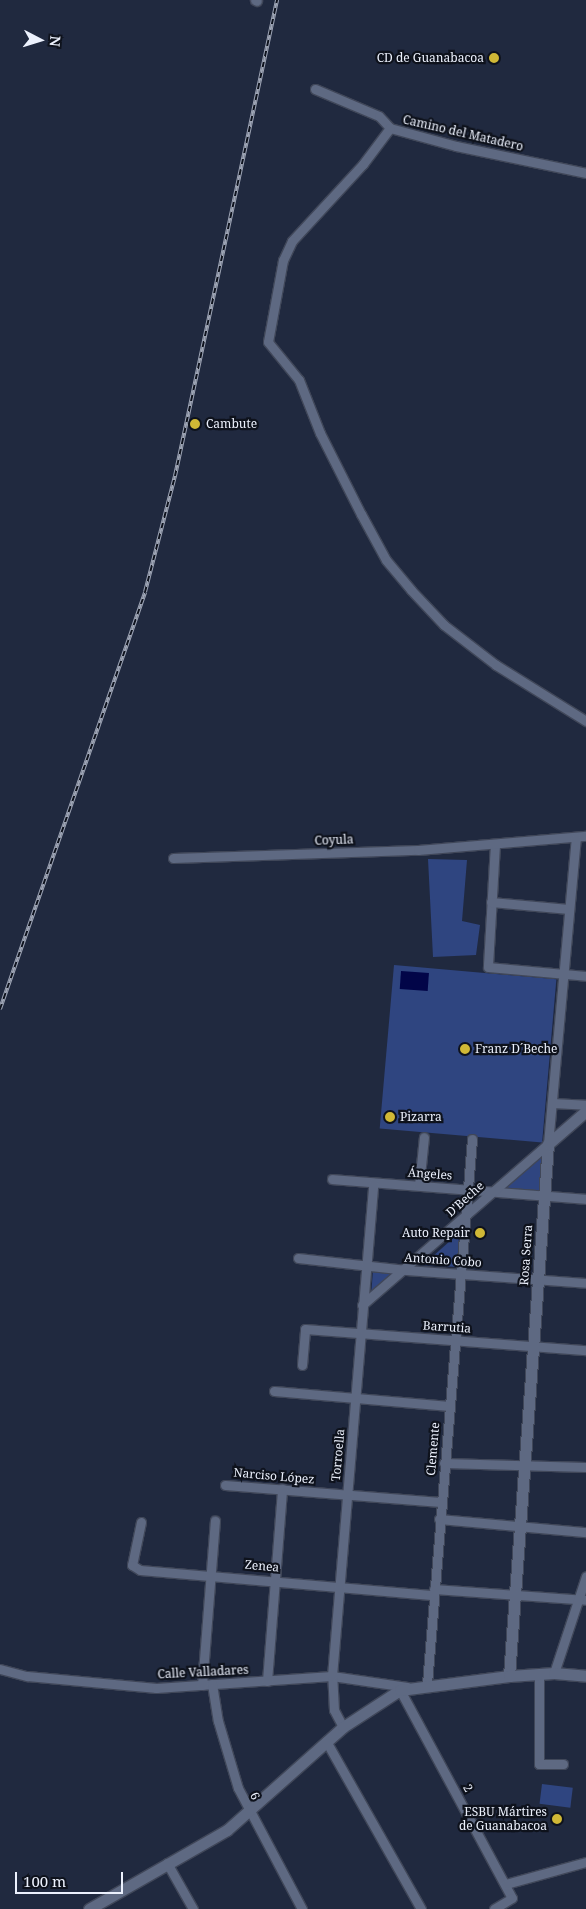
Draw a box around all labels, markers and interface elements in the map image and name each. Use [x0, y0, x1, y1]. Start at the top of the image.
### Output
north arrow [15, 15, 65, 65]
text: N [45, 35, 65, 48]
place label: CD de Guanabacoa [377, 51, 484, 65]
marker: CD de Guanabacoa [488, 52, 500, 64]
street label: Camino del Matadero [401, 112, 525, 154]
marker: Cambute [188, 417, 202, 431]
place label: Cambute [206, 417, 257, 431]
street label: Coyula [314, 832, 354, 848]
place label: Franz D´Beche [475, 1042, 557, 1056]
marker: Franz D´Beche [459, 1043, 471, 1055]
place label: Pizarra [400, 1110, 442, 1124]
marker: Pizarra [384, 1111, 396, 1123]
street label: Ángeles [407, 1165, 453, 1183]
street label: D'Beche [443, 1178, 487, 1220]
street label: Rosa Serra [517, 1224, 535, 1286]
place label: Auto Repair [402, 1226, 470, 1240]
marker: Auto Repair [474, 1227, 486, 1239]
street label: Antonio Cobo [404, 1250, 482, 1270]
street label: Barrutia [422, 1318, 472, 1336]
street label: Clemente [423, 1422, 443, 1476]
street label: Torroella [329, 1428, 347, 1482]
street label: Narciso López [233, 1465, 315, 1487]
street label: Zenea [244, 1557, 280, 1575]
street label: Calle Valladares [157, 1662, 249, 1682]
street label: 2 [460, 1782, 476, 1794]
street label: 6 [247, 1790, 263, 1802]
place label: ESBU Mártires de Guanabacoa [459, 1805, 547, 1833]
marker: ESBU Mártires de Guanabacoa [551, 1813, 563, 1825]
scale bar [18, 1862, 125, 1894]
text: 100 m [23, 1871, 66, 1891]

